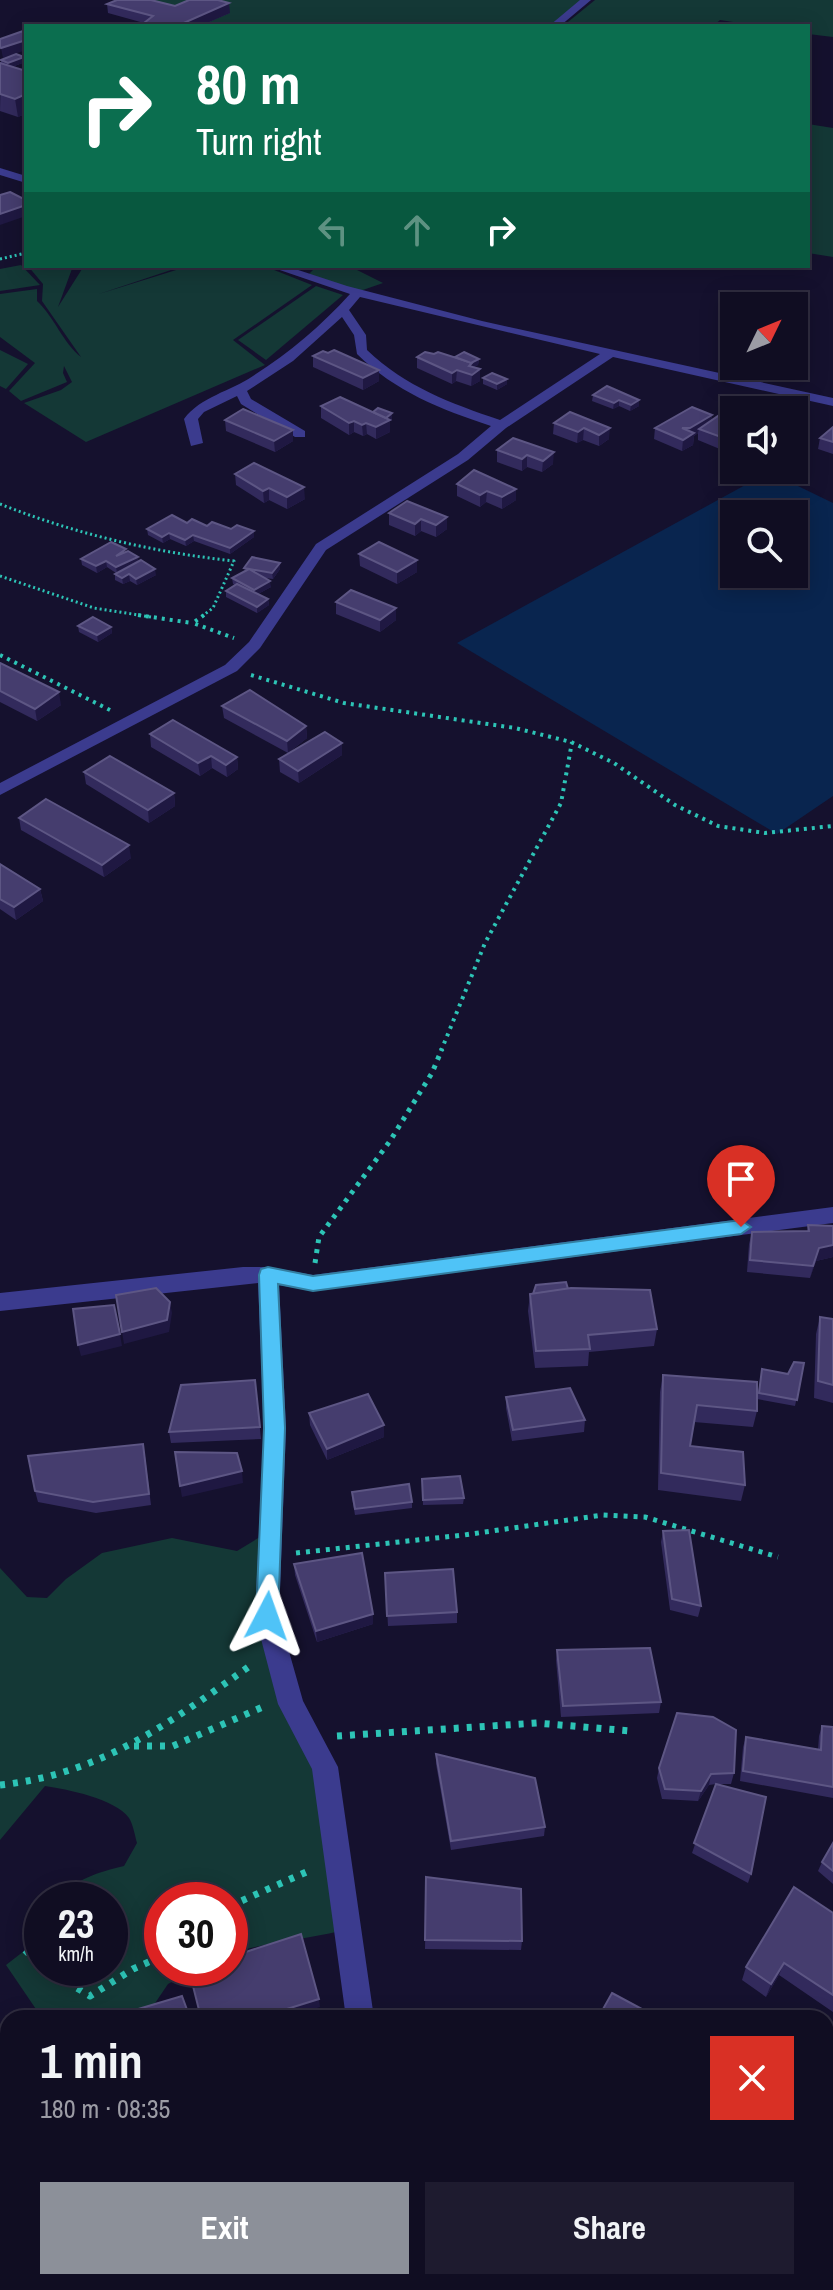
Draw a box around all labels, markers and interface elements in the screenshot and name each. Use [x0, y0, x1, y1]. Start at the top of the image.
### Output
text: 80 m [196, 46, 301, 121]
icon: right [64, 56, 168, 160]
text: Turn right [196, 118, 321, 166]
icon: left [311, 208, 355, 252]
icon: ahead [395, 208, 439, 252]
icon: right [479, 208, 523, 252]
north arrow [720, 292, 808, 380]
map controls [720, 292, 808, 588]
button: sound [720, 396, 808, 484]
button: search [720, 500, 808, 588]
pin [707, 1145, 775, 1227]
icon: arrive [719, 1157, 763, 1201]
position arrow [225, 1574, 309, 1658]
speed limit sign: 30 [144, 1882, 248, 1986]
text: 23 [58, 1897, 94, 1950]
text: km/h [58, 1940, 94, 1967]
text: 1 min [40, 2028, 143, 2093]
button: close [710, 2036, 794, 2120]
text: 180 m · 08:35 [40, 2091, 170, 2126]
button: Exit [40, 2182, 409, 2274]
button: Share [425, 2182, 794, 2274]

